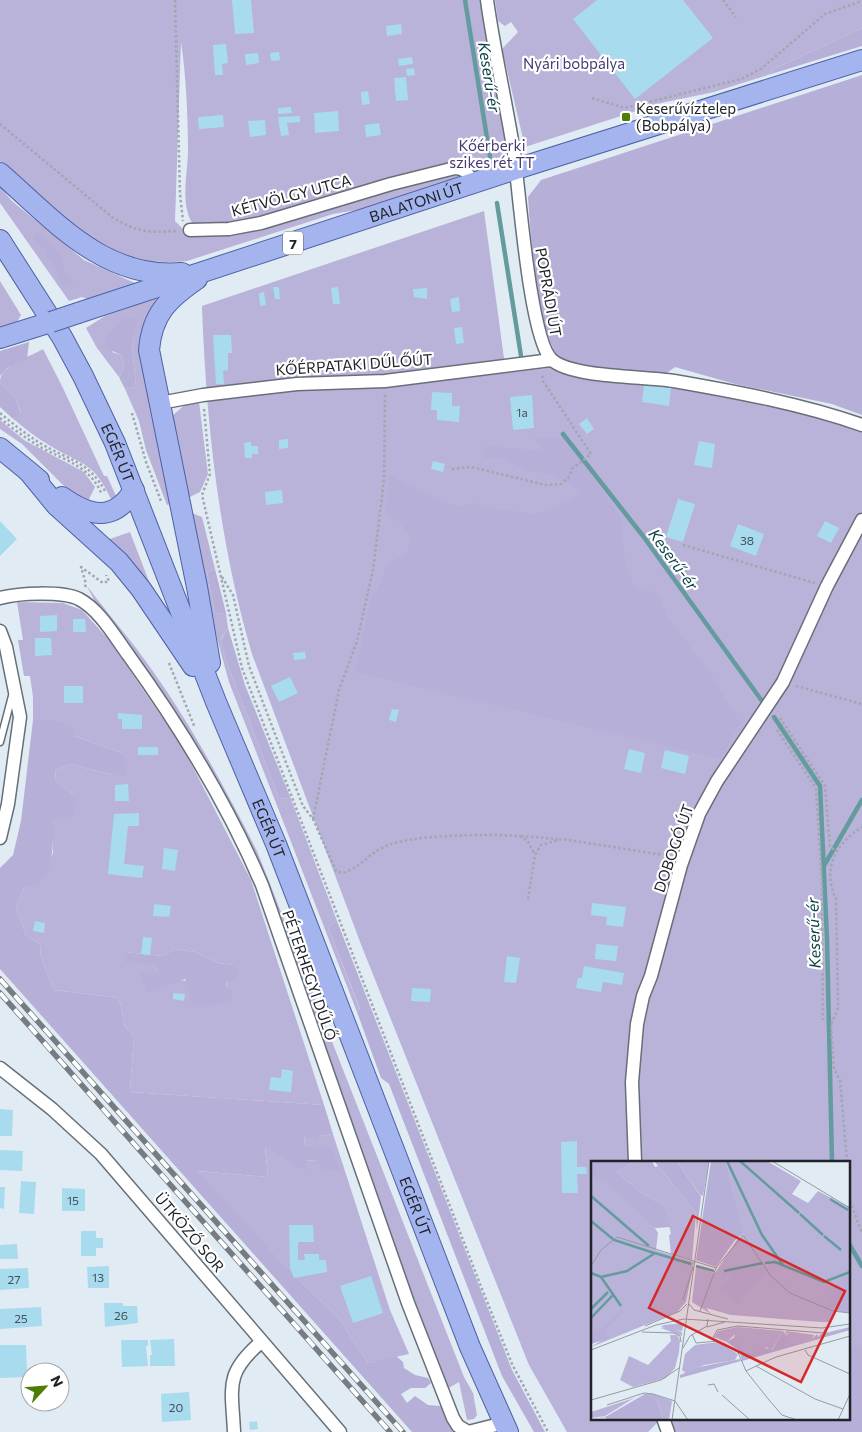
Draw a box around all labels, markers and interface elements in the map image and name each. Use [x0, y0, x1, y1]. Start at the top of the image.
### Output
water label: Keserű-ér [475, 40, 505, 114]
park label: Nyári bobpálya [523, 54, 625, 72]
place label: Keserűvíztelep (Bobpálya) [636, 99, 736, 134]
marker: Keserűvíztelep (Bobpálya) [620, 111, 632, 123]
park label: Kőérberki szikes rét TT [449, 136, 535, 171]
street label: KÉTVÖLGY UTCA [229, 169, 353, 220]
street label: BALATONI ÚT [367, 178, 466, 226]
road number: 7 [283, 232, 303, 254]
street label: POPRÁDI ÚT [532, 246, 567, 338]
street label: KŐÉRPATAKI DŰLŐÚT [275, 349, 433, 378]
house number: 1a [516, 405, 528, 419]
street label: EGÉR ÚT [98, 420, 139, 485]
water label: Keserű-ér [645, 525, 703, 594]
house number: 38 [740, 533, 754, 547]
street label: EGÉR ÚT [249, 796, 290, 861]
street label: DOBOGÓ ÚT [649, 801, 697, 894]
water label: Keserű-ér [802, 897, 824, 969]
street label: PÉTERHEGYI DŰLŐ [279, 907, 342, 1043]
inset map [591, 1161, 850, 1420]
street label: EGÉR ÚT [396, 1174, 435, 1239]
street label: ÜTKÖZŐ SOR [152, 1188, 229, 1275]
house number: 15 [67, 1193, 79, 1207]
house number: 13 [92, 1270, 104, 1284]
house number: 27 [8, 1272, 20, 1286]
house number: 26 [114, 1308, 128, 1322]
house number: 25 [14, 1311, 28, 1325]
north arrow [20, 1362, 70, 1412]
text: N [47, 1373, 67, 1390]
house number: 20 [169, 1400, 183, 1414]

